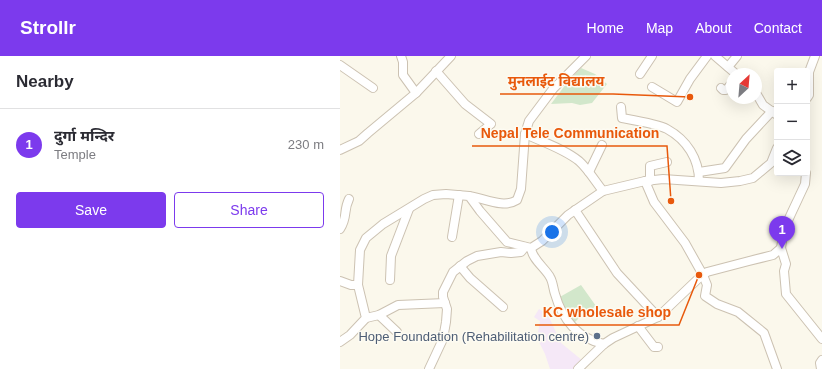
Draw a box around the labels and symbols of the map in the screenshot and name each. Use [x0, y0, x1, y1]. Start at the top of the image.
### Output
callout: मुनलाईट विद्यालय [500, 68, 613, 94]
north arrow [726, 68, 762, 104]
text: मुनलाईट विद्यालय [508, 73, 605, 91]
callout: Nepal Tele Communication [472, 120, 667, 146]
text: Nepal Tele Communication [481, 125, 659, 141]
pin: 1 [769, 216, 795, 249]
your location [542, 222, 562, 242]
callout: KC wholesale shop [535, 299, 679, 325]
text: KC wholesale shop [543, 304, 671, 320]
place label: Hope Foundation (Rehabilitation centre) [358, 329, 589, 344]
marker: Hope Foundation (Rehabilitation centre) [592, 331, 602, 341]

